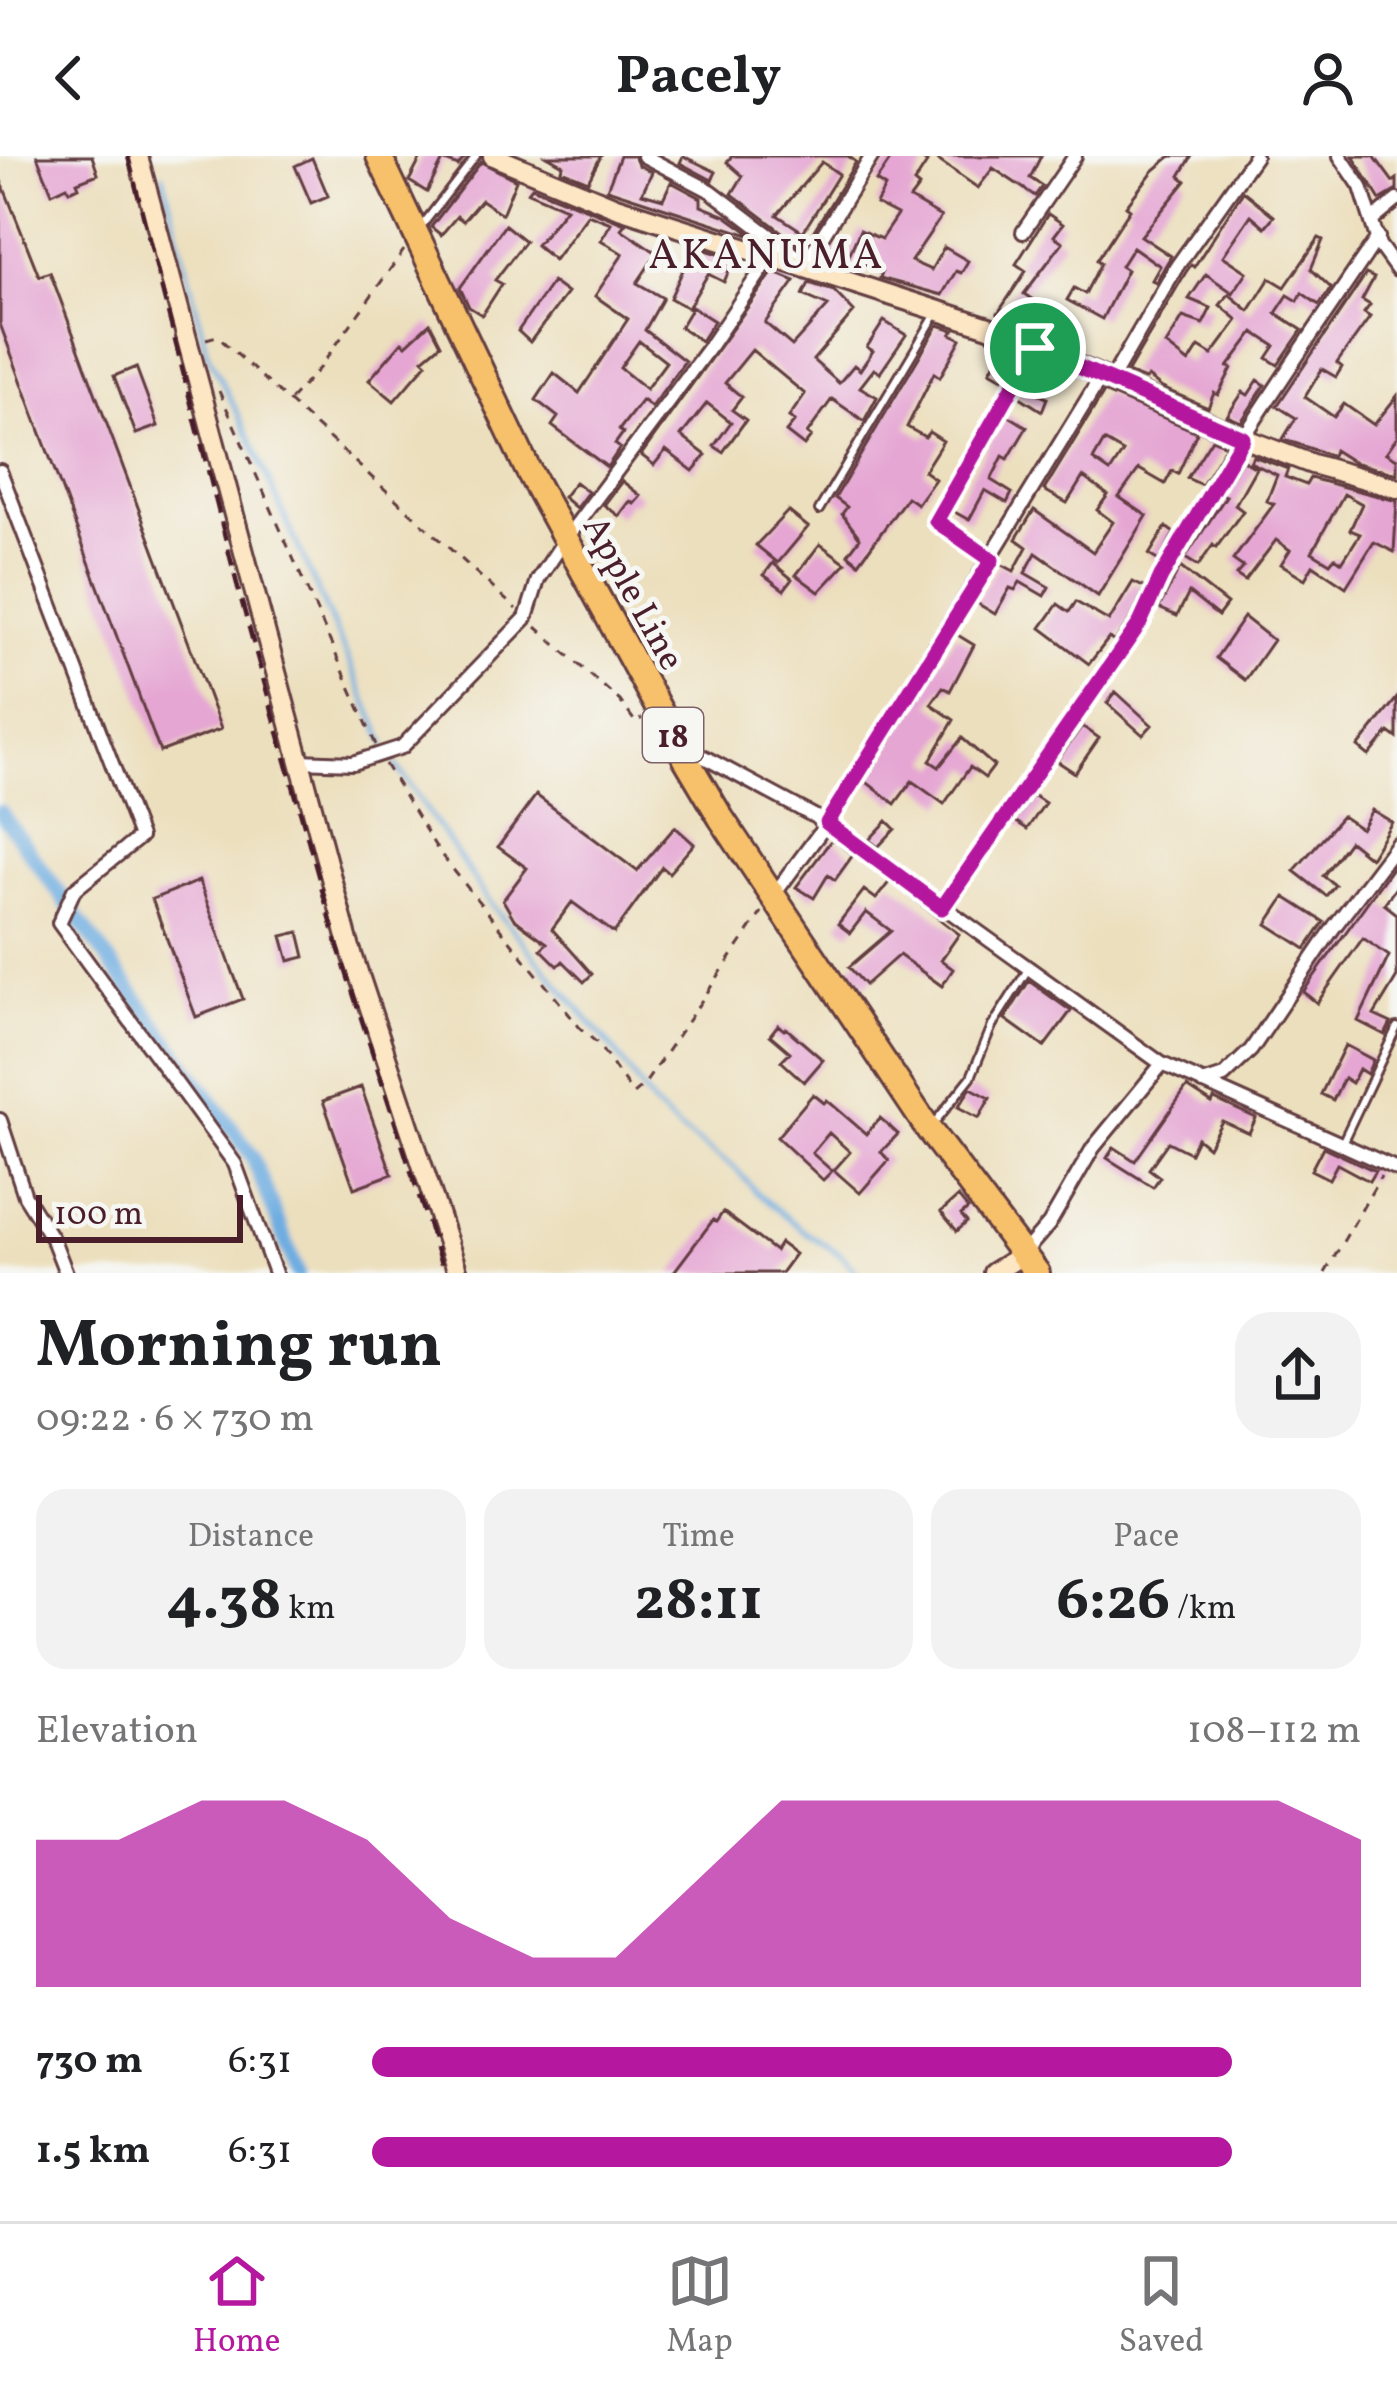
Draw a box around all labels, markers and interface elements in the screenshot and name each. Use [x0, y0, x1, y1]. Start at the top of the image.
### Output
text: Pacely [616, 41, 781, 116]
icon: back [36, 45, 102, 111]
icon: person [1295, 45, 1361, 111]
district label: AKANUMA [649, 228, 885, 287]
pin [984, 297, 1086, 399]
icon: arrive [1002, 315, 1068, 381]
street label: Apple Line [569, 508, 694, 680]
road number: 18 [643, 708, 703, 762]
scale bar [36, 1189, 243, 1242]
text: 100 m [54, 1193, 143, 1239]
text: Morning run [36, 1302, 442, 1394]
button: share [1235, 1312, 1361, 1438]
text: 09:22 · 6 × 730 m [36, 1393, 314, 1447]
text: Distance [188, 1515, 314, 1561]
text: Time [662, 1515, 735, 1561]
text: Pace [1113, 1515, 1179, 1561]
text: 4.38 [166, 1561, 282, 1644]
text: 28:11 [634, 1561, 763, 1644]
text: 6:26 [1056, 1561, 1170, 1644]
text: km [282, 1587, 336, 1633]
text: /km [1170, 1587, 1236, 1633]
text: Elevation [36, 1705, 198, 1759]
text: 108–112 m [1187, 1705, 1361, 1759]
text: 730 m [36, 2035, 143, 2089]
text: 6:31 [228, 2035, 292, 2089]
text: 1.5 km [36, 2125, 150, 2179]
text: 6:31 [228, 2125, 292, 2179]
tab: Home [193, 2248, 280, 2366]
tab: Map [667, 2248, 733, 2366]
tab: Saved [1119, 2248, 1204, 2366]

